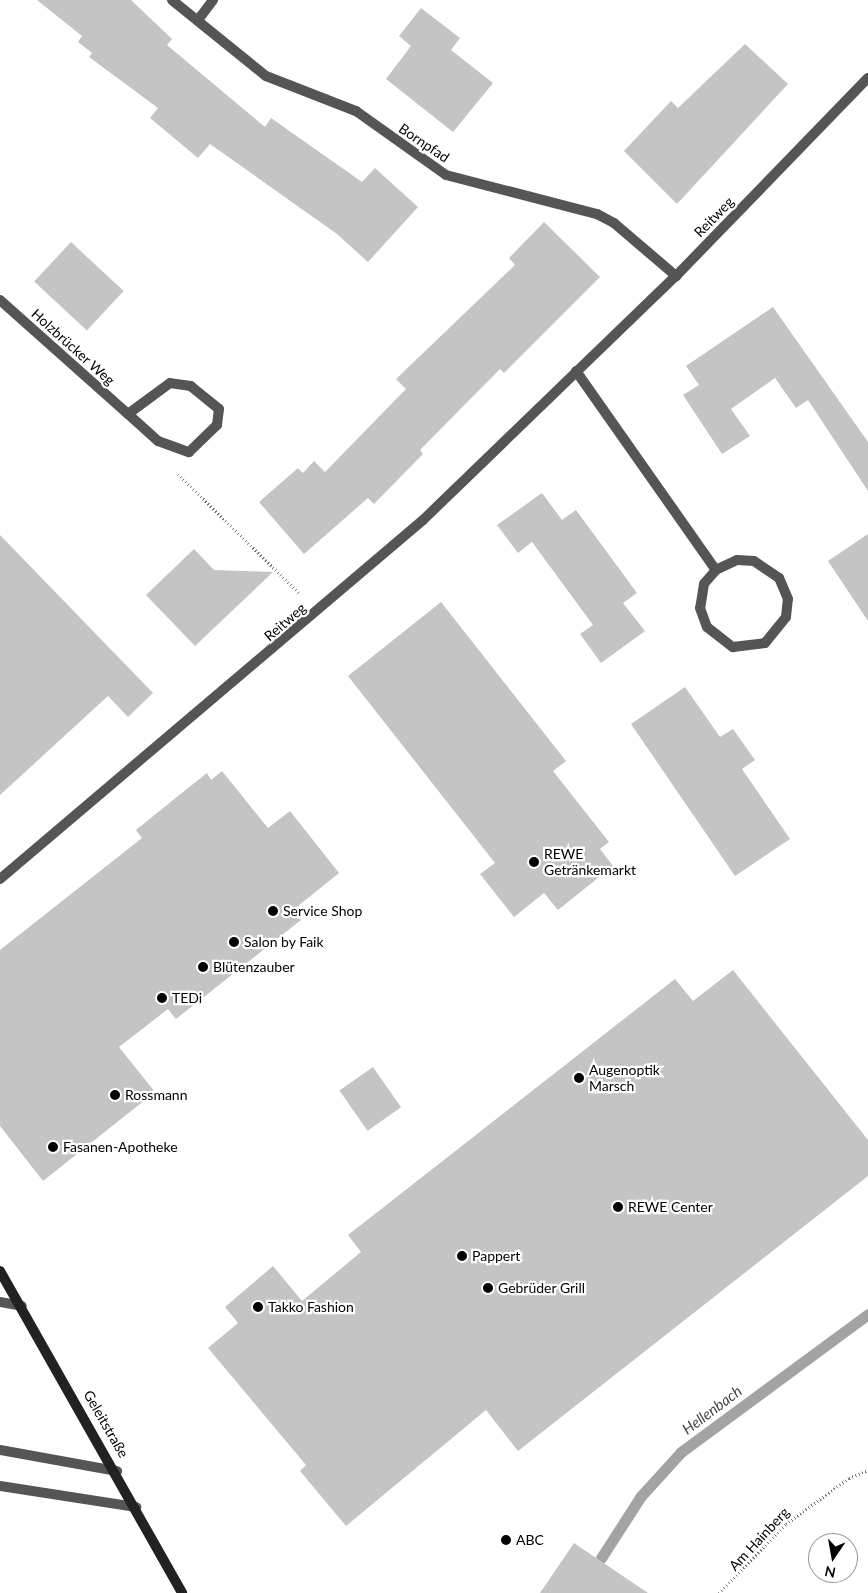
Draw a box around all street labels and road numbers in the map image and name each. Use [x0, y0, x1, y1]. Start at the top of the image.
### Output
street label: Bornpfad [396, 120, 452, 166]
street label: Reitweg [691, 193, 737, 241]
street label: Holzbrücker Weg [28, 305, 118, 389]
street label: Reitweg [261, 599, 309, 645]
street label: Geleitstraße [80, 1387, 132, 1461]
street label: Am Hainberg [725, 1504, 793, 1574]

